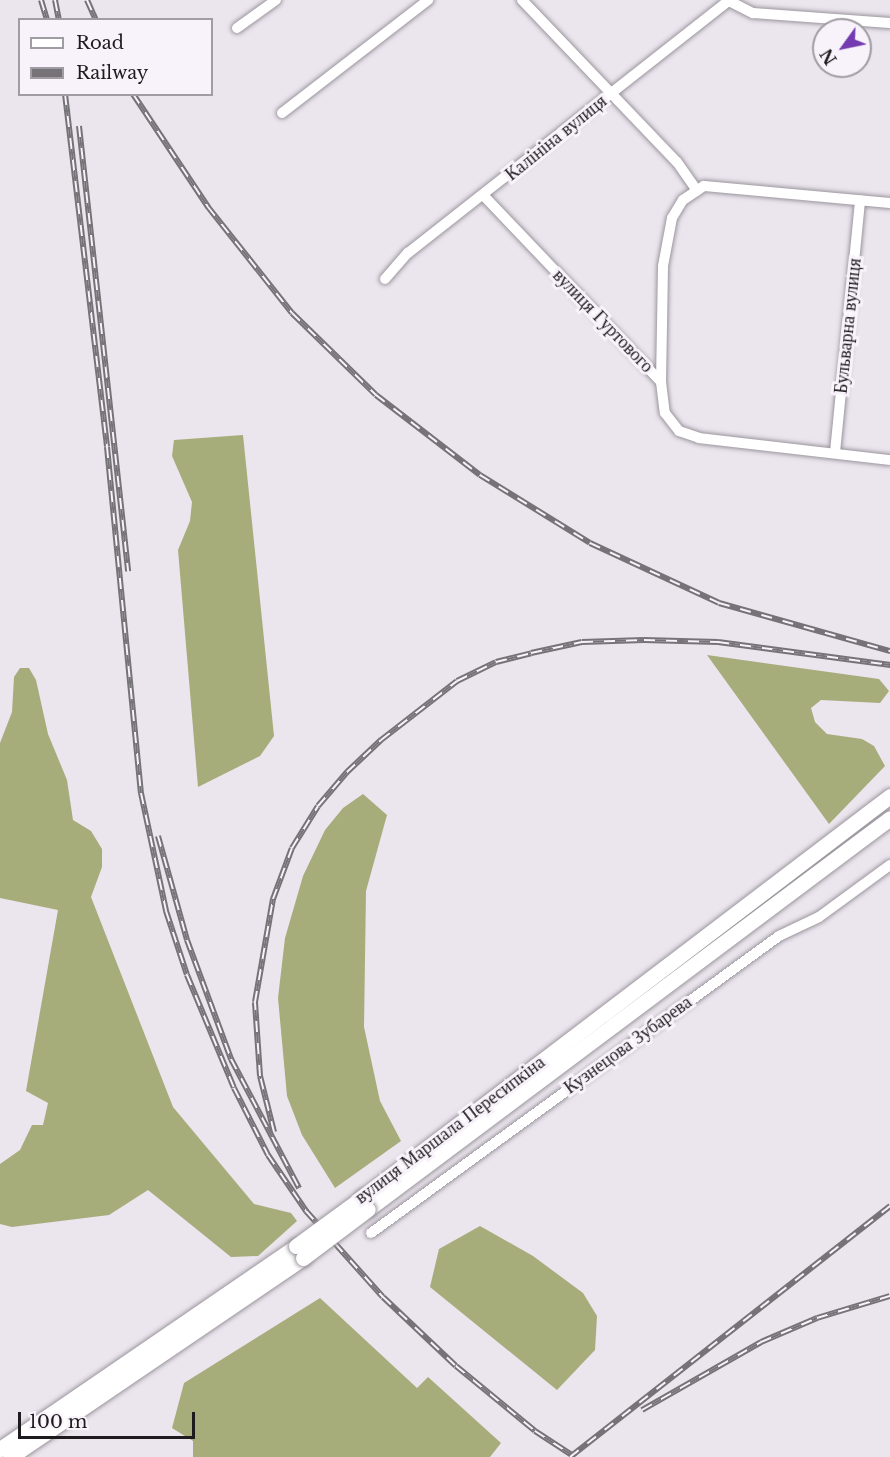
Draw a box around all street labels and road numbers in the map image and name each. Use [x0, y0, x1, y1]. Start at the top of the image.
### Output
street label: Калініна вулиця [501, 91, 611, 185]
street label: Бульварна вулиця [830, 257, 866, 395]
street label: вулиця Гуртового [548, 265, 658, 377]
street label: Кузнецова Зубарева [560, 991, 696, 1099]
street label: вулиця Маршала Пересипкіна [351, 1052, 549, 1208]

